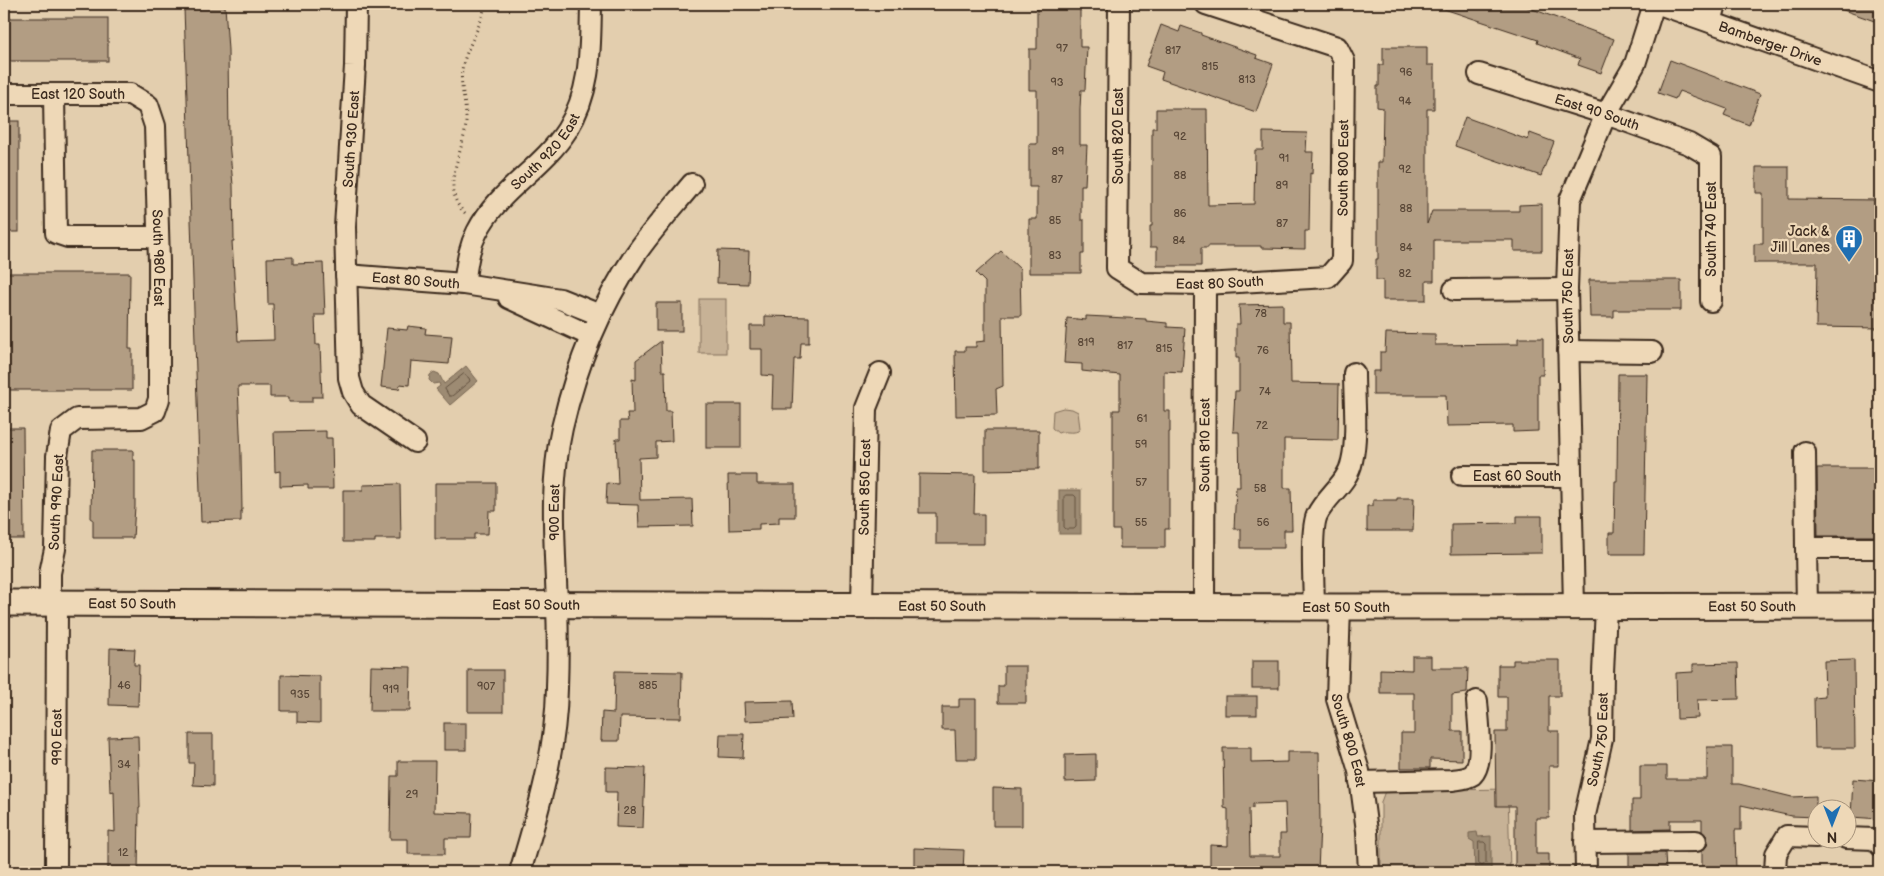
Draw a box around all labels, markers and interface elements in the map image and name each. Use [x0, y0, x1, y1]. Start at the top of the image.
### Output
street label: Bamberger Drive [1716, 18, 1824, 70]
house number: 97 [1056, 42, 1068, 55]
house number: 817 [1165, 44, 1182, 57]
house number: 815 [1202, 60, 1218, 73]
house number: 96 [1399, 66, 1413, 79]
house number: 813 [1238, 73, 1256, 86]
house number: 93 [1050, 76, 1064, 89]
street label: East 120 South [31, 86, 125, 103]
street label: South 820 East [1110, 87, 1127, 184]
street label: South 930 East [340, 89, 363, 188]
street label: East 90 South [1553, 90, 1642, 134]
house number: 94 [1398, 95, 1412, 108]
street label: South 920 East [507, 110, 584, 194]
street label: South 800 East [1334, 119, 1352, 216]
house number: 92 [1174, 130, 1187, 143]
house number: 89 [1052, 145, 1064, 158]
house number: 91 [1279, 152, 1289, 165]
house number: 92 [1399, 163, 1412, 176]
house number: 88 [1174, 169, 1186, 182]
house number: 87 [1051, 173, 1063, 186]
house number: 89 [1276, 179, 1288, 192]
street label: South 740 East [1703, 181, 1720, 277]
house number: 88 [1400, 202, 1412, 215]
house number: 86 [1173, 207, 1187, 220]
street label: South 980 East [148, 209, 167, 307]
house number: 85 [1049, 214, 1061, 227]
house number: 87 [1276, 217, 1288, 230]
place label: Jack & Jill Lanes [1770, 223, 1830, 256]
building icon: Jack & Jill Lanes [1834, 224, 1864, 263]
house number: 84 [1172, 234, 1186, 247]
house number: 84 [1399, 241, 1413, 254]
street label: South 750 East [1559, 248, 1577, 344]
house number: 83 [1048, 249, 1062, 262]
house number: 82 [1399, 267, 1412, 280]
street label: East 80 South [371, 269, 461, 293]
street label: East 80 South [1175, 273, 1264, 293]
house number: 78 [1255, 307, 1267, 320]
house number: 819 [1077, 336, 1095, 349]
house number: 817 [1117, 339, 1134, 352]
house number: 815 [1156, 342, 1172, 355]
house number: 76 [1257, 344, 1269, 357]
house number: 74 [1259, 385, 1271, 398]
street label: South 810 East [1196, 397, 1214, 492]
house number: 61 [1137, 412, 1147, 425]
house number: 72 [1256, 419, 1268, 432]
street label: South 850 East [855, 438, 874, 535]
house number: 59 [1135, 438, 1147, 451]
street label: South 990 East [45, 453, 68, 551]
street label: East 60 South [1473, 468, 1562, 485]
house number: 57 [1135, 476, 1147, 489]
house number: 58 [1254, 482, 1266, 495]
street label: 900 East [546, 483, 564, 541]
house number: 55 [1135, 516, 1147, 529]
house number: 56 [1256, 516, 1270, 529]
street label: East 50 South [88, 595, 176, 613]
street label: East 50 South [492, 596, 580, 614]
street label: East 50 South [898, 598, 986, 615]
street label: East 50 South [1708, 598, 1796, 615]
street label: East 50 South [1302, 599, 1390, 616]
house number: 46 [117, 679, 131, 692]
house number: 885 [638, 679, 658, 692]
house number: 907 [477, 680, 496, 693]
house number: 919 [383, 683, 399, 696]
house number: 935 [290, 688, 310, 701]
street label: South 750 East [1584, 692, 1612, 788]
street label: South 800 East [1328, 693, 1369, 789]
street label: 990 East [48, 708, 66, 765]
house number: 34 [117, 758, 131, 771]
house number: 29 [406, 788, 418, 801]
north arrow [1806, 798, 1856, 848]
house number: 28 [624, 804, 636, 817]
text: N [1827, 828, 1837, 845]
house number: 12 [118, 846, 129, 859]

